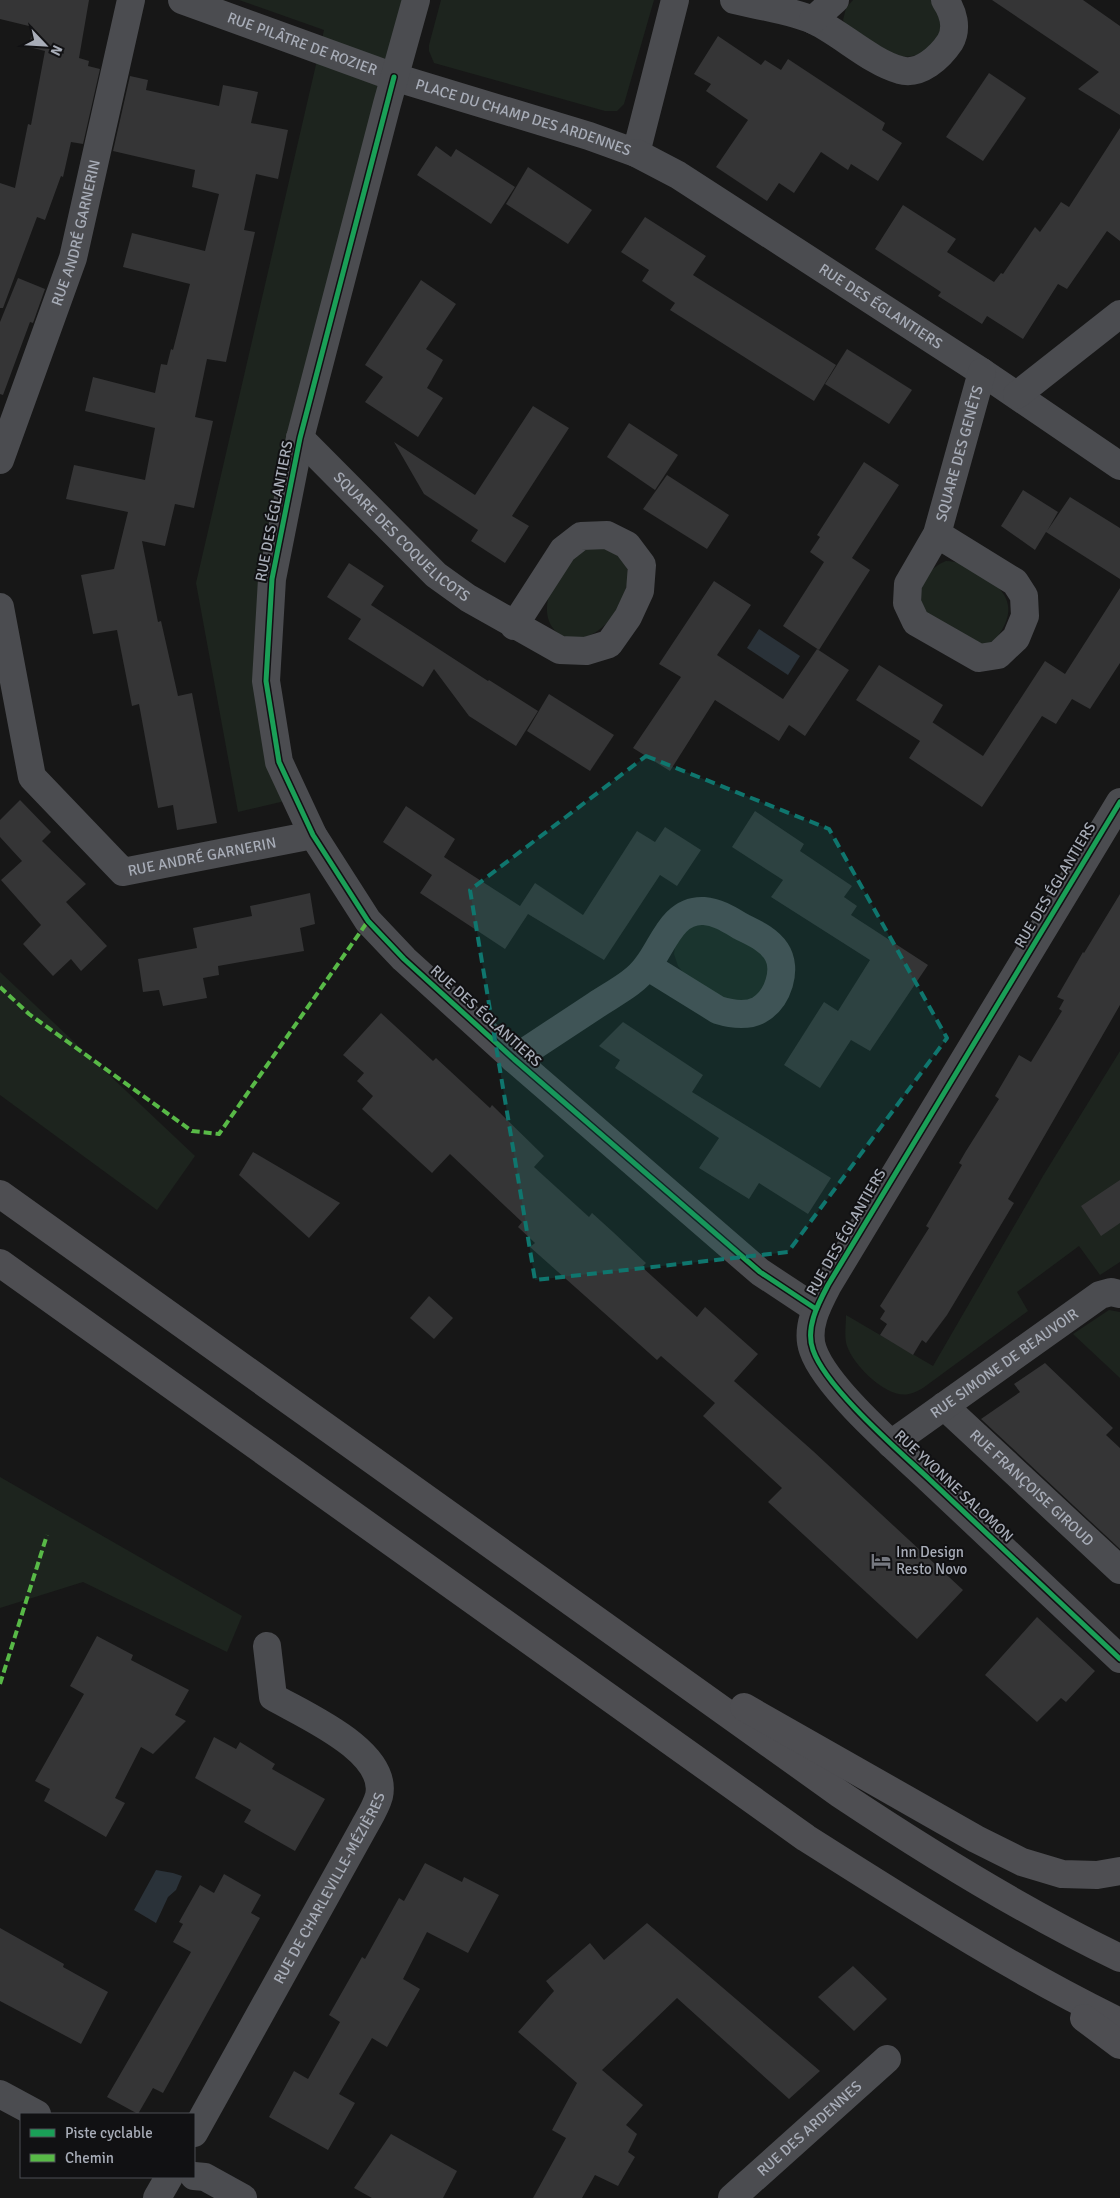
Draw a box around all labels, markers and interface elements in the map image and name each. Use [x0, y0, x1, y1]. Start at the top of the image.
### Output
street label: RUE PILÂTRE DE ROZIER [225, 8, 380, 79]
north arrow [20, 20, 70, 70]
text: N [47, 42, 66, 58]
street label: PLACE DU CHAMP DES ARDENNES [413, 75, 634, 160]
street label: RUE ANDRÉ GARNERIN [47, 158, 104, 308]
street label: RUE DES ÉGLANTIERS [816, 260, 946, 353]
street label: SQUARE DES GENÊTS [932, 383, 987, 523]
street label: RUE DES ÉGLANTIERS [251, 439, 296, 583]
street label: SQUARE DES COQUELICOTS [330, 468, 473, 605]
street label: RUE DES ÉGLANTIERS [1010, 818, 1100, 951]
street label: RUE ANDRÉ GARNERIN [126, 833, 278, 880]
street label: RUE DES ÉGLANTIERS [427, 961, 546, 1071]
street label: RUE DES ÉGLANTIERS [802, 1165, 890, 1298]
street label: RUE SIMONE DE BEAUVOIR [927, 1305, 1082, 1422]
street label: RUE YVONNE SALOMON [891, 1426, 1017, 1546]
street label: RUE FRANÇOISE GIROUD [966, 1426, 1097, 1550]
place label: Inn Design Resto Novo [896, 1543, 968, 1578]
hotel icon: Inn Design Resto Novo [870, 1550, 892, 1572]
street label: RUE DE CHARLEVILLE-MÉZIÈRES [270, 1790, 389, 1987]
street label: RUE DES ARDENNES [753, 2077, 865, 2180]
legend [20, 2113, 195, 2178]
text: Piste cyclable [65, 2124, 153, 2142]
text: Chemin [65, 2149, 114, 2167]

